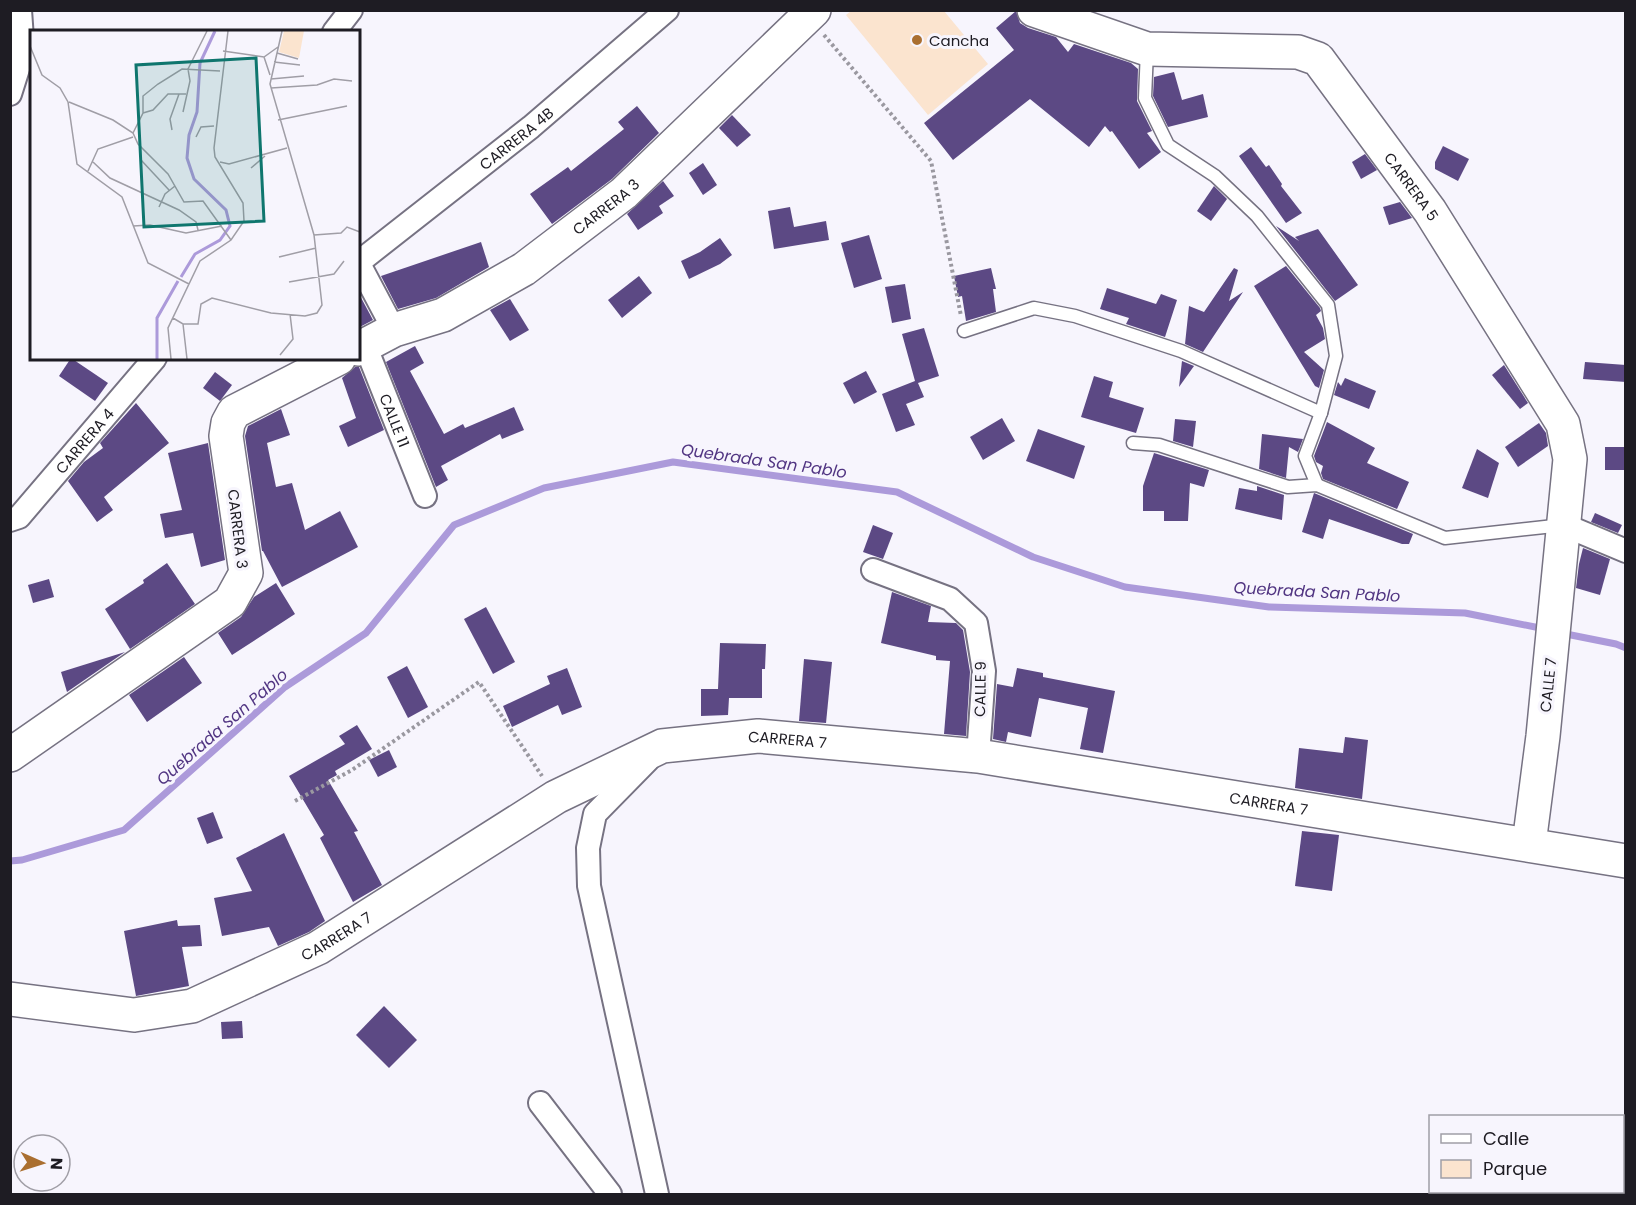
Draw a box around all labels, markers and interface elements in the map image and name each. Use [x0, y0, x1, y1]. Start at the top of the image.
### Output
inset map [30, 30, 360, 360]
place label: Cancha [929, 30, 989, 51]
marker: Cancha [910, 33, 924, 47]
street label: CARRERA 4B [475, 102, 558, 174]
street label: CARRERA 5 [1380, 148, 1444, 225]
street label: CARRERA 3 [568, 174, 644, 239]
street label: CALLE 11 [375, 390, 415, 450]
street label: CARRERA 4 [50, 403, 118, 478]
water label: Quebrada San Pablo [680, 438, 848, 484]
street label: CARRERA 3 [223, 488, 253, 570]
water label: Quebrada San Pablo [1233, 576, 1401, 608]
street label: CALLE 7 [1535, 657, 1561, 713]
street label: CALLE 9 [969, 661, 991, 717]
water label: Quebrada San Pablo [151, 664, 293, 790]
street label: CARRERA 7 [747, 725, 828, 753]
street label: CARRERA 7 [1228, 786, 1310, 820]
street label: CARRERA 7 [297, 906, 375, 965]
legend [1429, 1115, 1624, 1193]
text: Calle [1483, 1126, 1529, 1151]
north arrow [12, 1133, 72, 1193]
text: Parque [1483, 1156, 1547, 1181]
text: N [45, 1157, 68, 1170]

